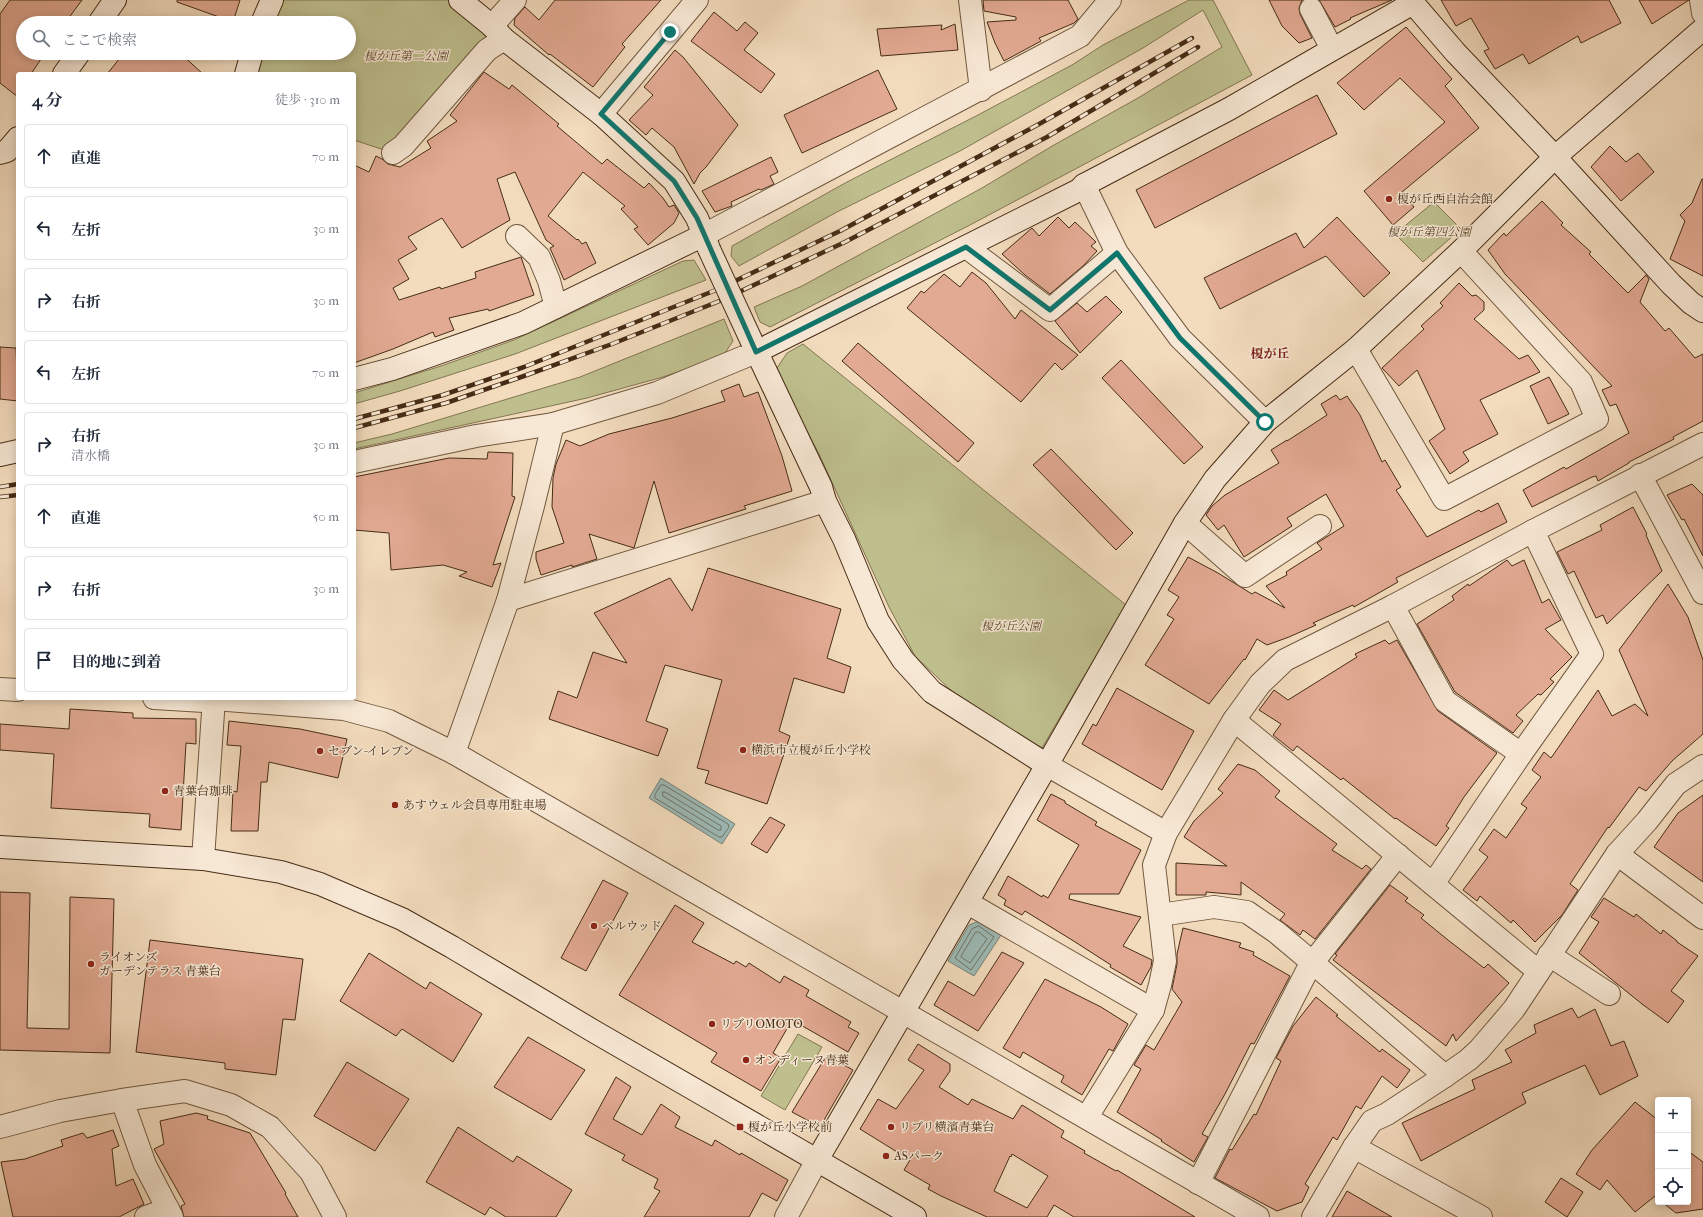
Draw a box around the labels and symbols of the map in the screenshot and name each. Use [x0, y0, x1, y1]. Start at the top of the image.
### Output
route end [661, 23, 679, 41]
park label: 榎が丘第二公園 [364, 49, 450, 63]
place label: 榎が丘西自治会館 [1397, 192, 1493, 206]
marker: 榎が丘西自治会館 [1384, 194, 1394, 204]
park label: 榎が丘第四公園 [1387, 225, 1473, 239]
district label: 榎が丘 [1250, 346, 1290, 361]
route start [1256, 413, 1274, 431]
park label: 榎が丘公園 [981, 619, 1043, 633]
place label: 横浜市立榎が丘小学校 [751, 743, 871, 757]
place label: セブン-イレブン [328, 744, 414, 758]
marker: 横浜市立榎が丘小学校 [738, 745, 748, 755]
marker: セブン-イレブン [315, 746, 325, 756]
place label: 青葉台珈琲 [173, 784, 233, 798]
marker: 青葉台珈琲 [160, 786, 170, 796]
place label: あすウェル会員専用駐車場 [403, 798, 547, 812]
marker: あすウェル会員専用駐車場 [390, 800, 400, 810]
place label: ベルウッド [602, 919, 662, 933]
marker: ベルウッド [589, 921, 599, 931]
place label: ライオンズ ガーデンテラス 青葉台 [99, 950, 221, 978]
marker: ライオンズ ガーデンテラス 青葉台 [86, 959, 96, 969]
place label: リブリOMOTO [720, 1017, 803, 1031]
marker: リブリOMOTO [707, 1019, 717, 1029]
place label: オンディーヌ青葉 [754, 1053, 849, 1067]
marker: オンディーヌ青葉 [741, 1055, 751, 1065]
place label: 榎が丘小学校前 [748, 1120, 832, 1134]
place label: リブリ横濱青葉台 [899, 1120, 995, 1134]
marker: 榎が丘小学校前 [735, 1122, 745, 1132]
marker: リブリ横濱青葉台 [886, 1122, 896, 1132]
place label: ASパーク [893, 1149, 944, 1163]
marker: ASパーク [881, 1151, 891, 1161]

